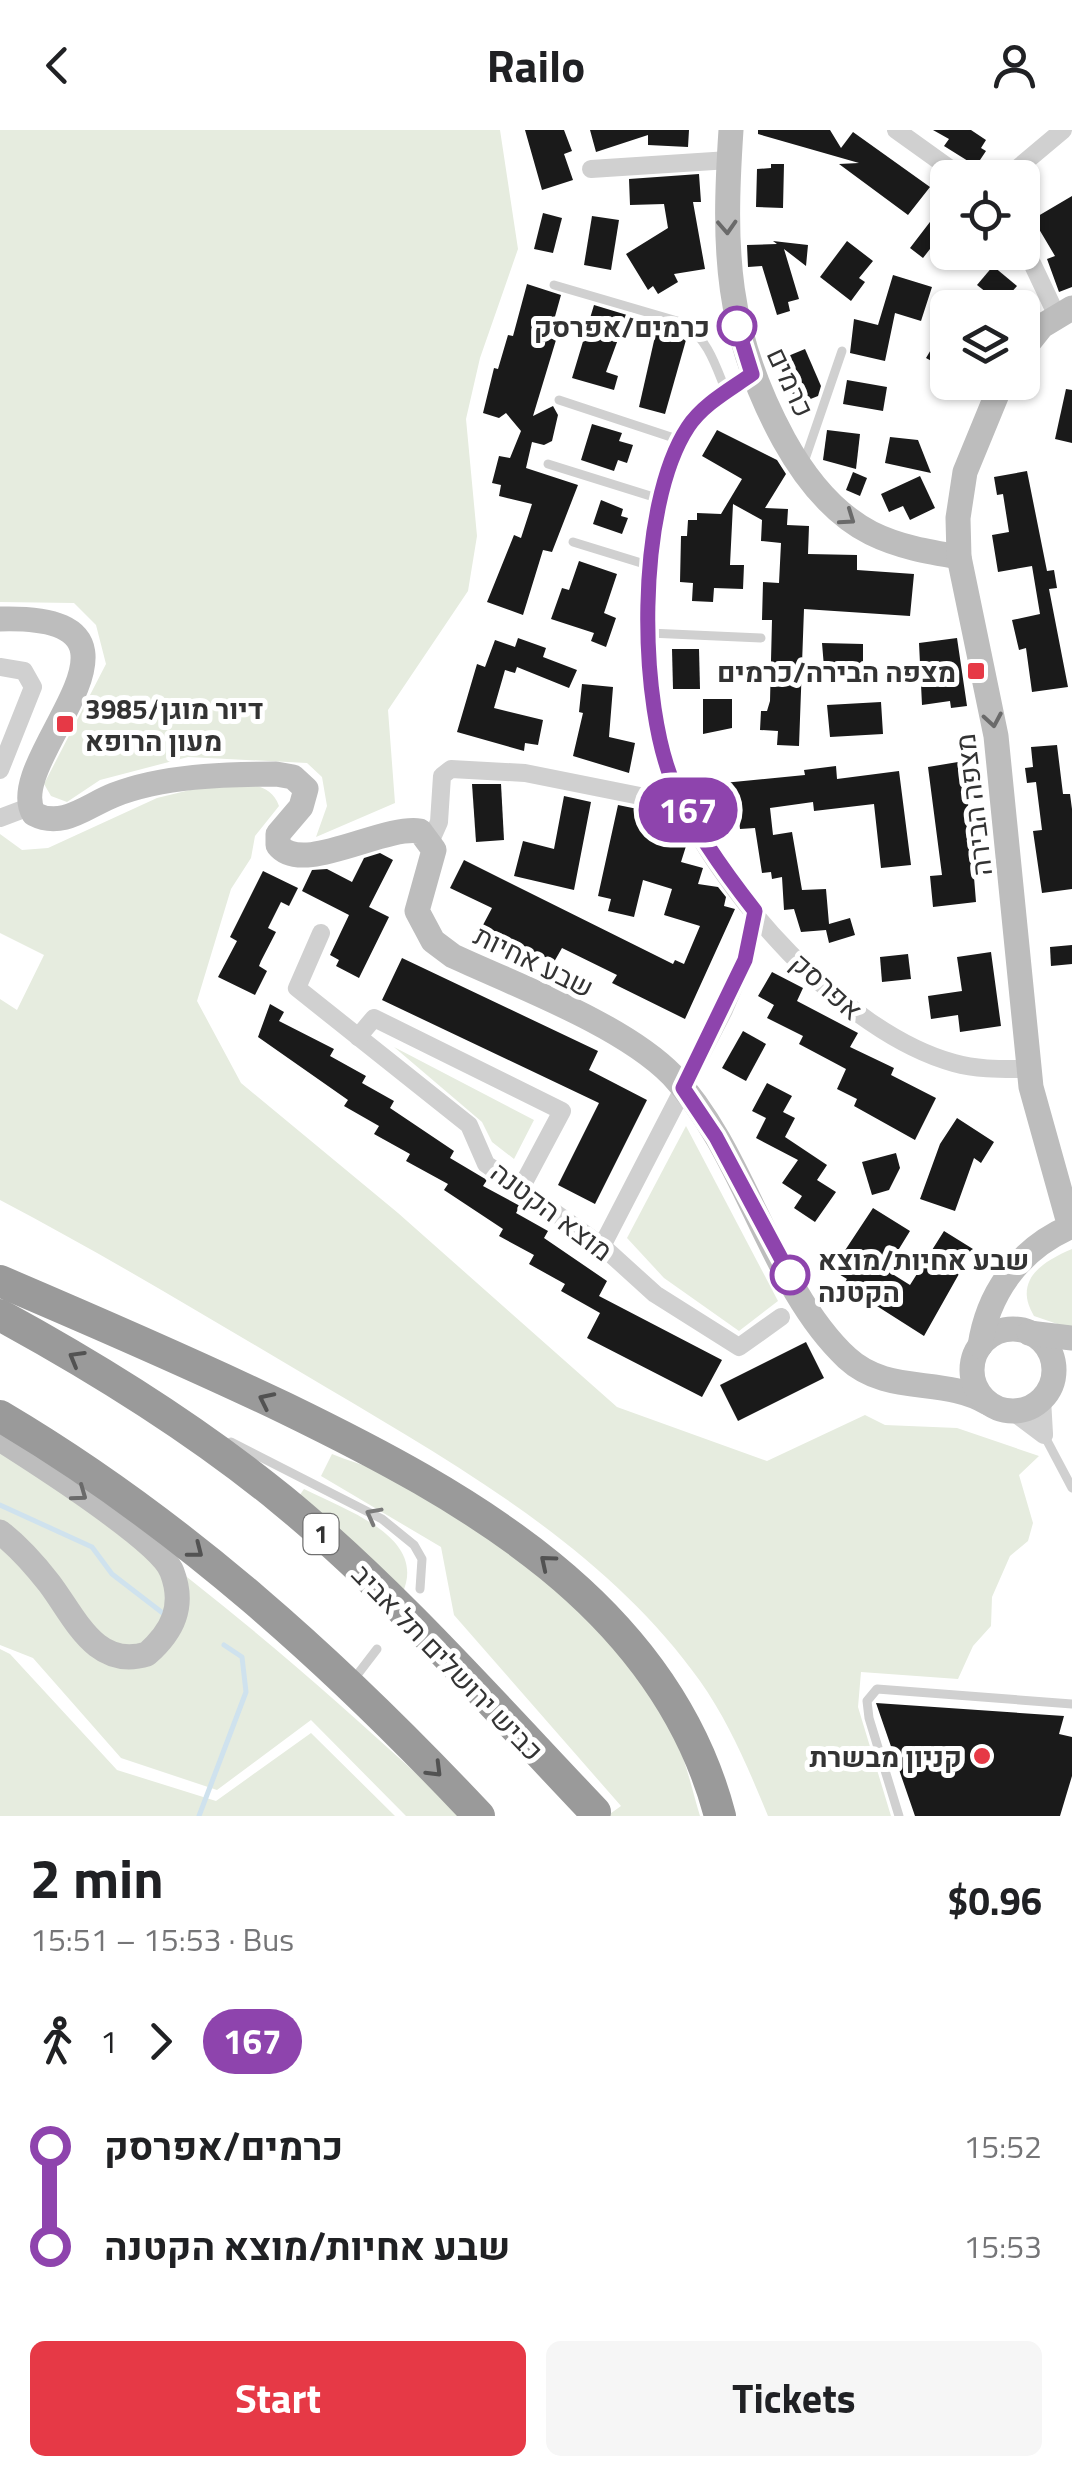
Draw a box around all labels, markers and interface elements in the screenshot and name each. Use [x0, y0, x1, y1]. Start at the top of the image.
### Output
text: Railo [487, 31, 585, 99]
icon: back [30, 38, 85, 93]
icon: person [987, 38, 1042, 93]
map controls [930, 160, 1040, 400]
button: locate [930, 160, 1040, 270]
one-way arrow [716, 220, 737, 236]
button: layers [930, 290, 1040, 400]
place label: כרמים/אפרסק [534, 305, 710, 348]
marker: כרמים/אפרסק [718, 307, 756, 345]
street label: כרמים [756, 340, 826, 424]
one-way arrow [837, 506, 855, 523]
place label: מצפה הבירה/כרמים [717, 650, 956, 693]
marker: מצפה הבירה/כרמים [965, 660, 987, 682]
place label: 3985/דיור מוגן מעון הרופא [85, 687, 264, 762]
one-way arrow [982, 712, 1003, 729]
marker: 3985/דיור מוגן מעון הרופא [54, 713, 76, 735]
street label: מצפה הבירה [943, 731, 1003, 879]
line badge: 167 [630, 778, 746, 842]
text: 167 [659, 783, 717, 837]
street label: שבע אחיות [467, 914, 601, 1008]
street label: אפרסק [781, 942, 873, 1030]
street label: מוצא הקטנה [482, 1151, 622, 1271]
place label: שבע אחיות/מוצא הקטנה [818, 1238, 1029, 1313]
marker: שבע אחיות/מוצא הקטנה [771, 1256, 809, 1294]
one-way arrow [69, 1351, 87, 1370]
one-way arrow [259, 1392, 277, 1412]
one-way arrow [69, 1483, 87, 1500]
one-way arrow [365, 1508, 384, 1527]
road number: 1 [304, 1514, 338, 1554]
one-way arrow [185, 1539, 203, 1556]
street label: כביש ירושלים תל אביב [342, 1554, 554, 1770]
one-way arrow [540, 1555, 558, 1573]
place label: קניון מבשרת [810, 1735, 962, 1778]
marker: קניון מבשרת [971, 1745, 993, 1767]
one-way arrow [423, 1759, 441, 1777]
text: 2 min [30, 1836, 164, 1919]
text: $0.96 [947, 1872, 1042, 1930]
text: 15:51 – 15:53 · Bus [30, 1915, 294, 1963]
icon: walk [30, 2014, 85, 2069]
icon: forward [133, 2014, 188, 2069]
text: 167 [223, 2014, 282, 2068]
text: 1 [100, 2017, 118, 2065]
text: כרמים/אפרסק [104, 2117, 343, 2175]
text: 15:52 [963, 2122, 1042, 2170]
text: שבע אחיות/מוצא הקטנה [104, 2217, 510, 2275]
text: 15:53 [963, 2222, 1042, 2270]
button: Start [30, 2341, 526, 2456]
button: Tickets [546, 2341, 1042, 2456]

